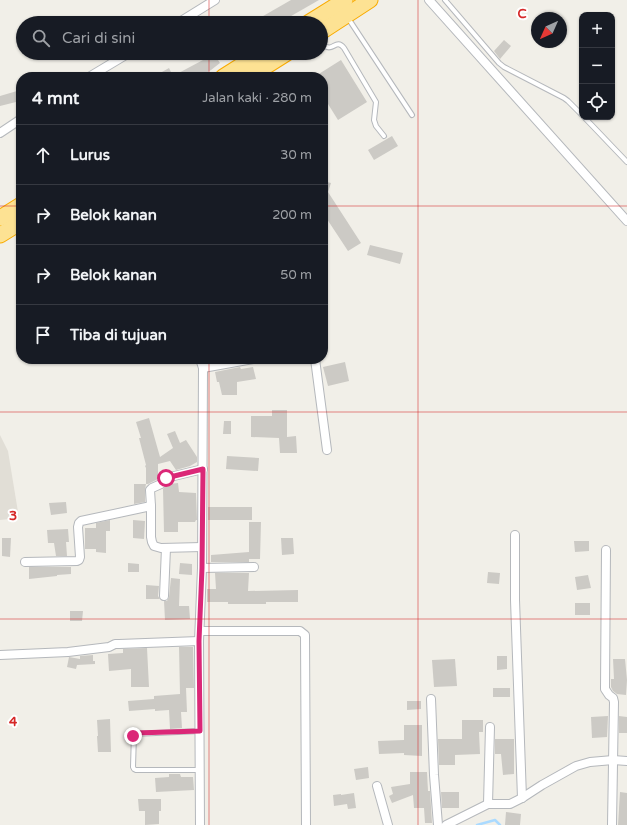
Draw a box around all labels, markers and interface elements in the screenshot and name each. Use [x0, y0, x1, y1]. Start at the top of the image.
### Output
text: C [517, 6, 527, 22]
north arrow [531, 12, 567, 48]
map controls [579, 12, 615, 120]
button: + [579, 12, 615, 48]
search box [16, 16, 328, 60]
icon: search [30, 27, 52, 49]
text: Cari di sini [62, 29, 135, 47]
button: − [579, 48, 615, 84]
button: locate [579, 84, 615, 120]
text: 4 mnt [32, 88, 79, 109]
text: Jalan kaki · 280 m [202, 90, 312, 106]
icon: ahead [32, 144, 54, 166]
text: Lurus [70, 146, 110, 164]
text: 30 m [280, 147, 312, 163]
icon: right [32, 204, 54, 226]
text: Belok kanan [70, 206, 157, 224]
text: 200 m [272, 207, 312, 223]
icon: right [32, 264, 54, 286]
text: Belok kanan [70, 266, 157, 284]
text: 50 m [280, 267, 312, 283]
icon: arrive [32, 324, 54, 346]
text: Tiba di tujuan [70, 326, 167, 344]
route start [157, 469, 175, 487]
text: 3 [9, 508, 17, 524]
text: 4 [9, 714, 18, 730]
route end [124, 727, 142, 745]

